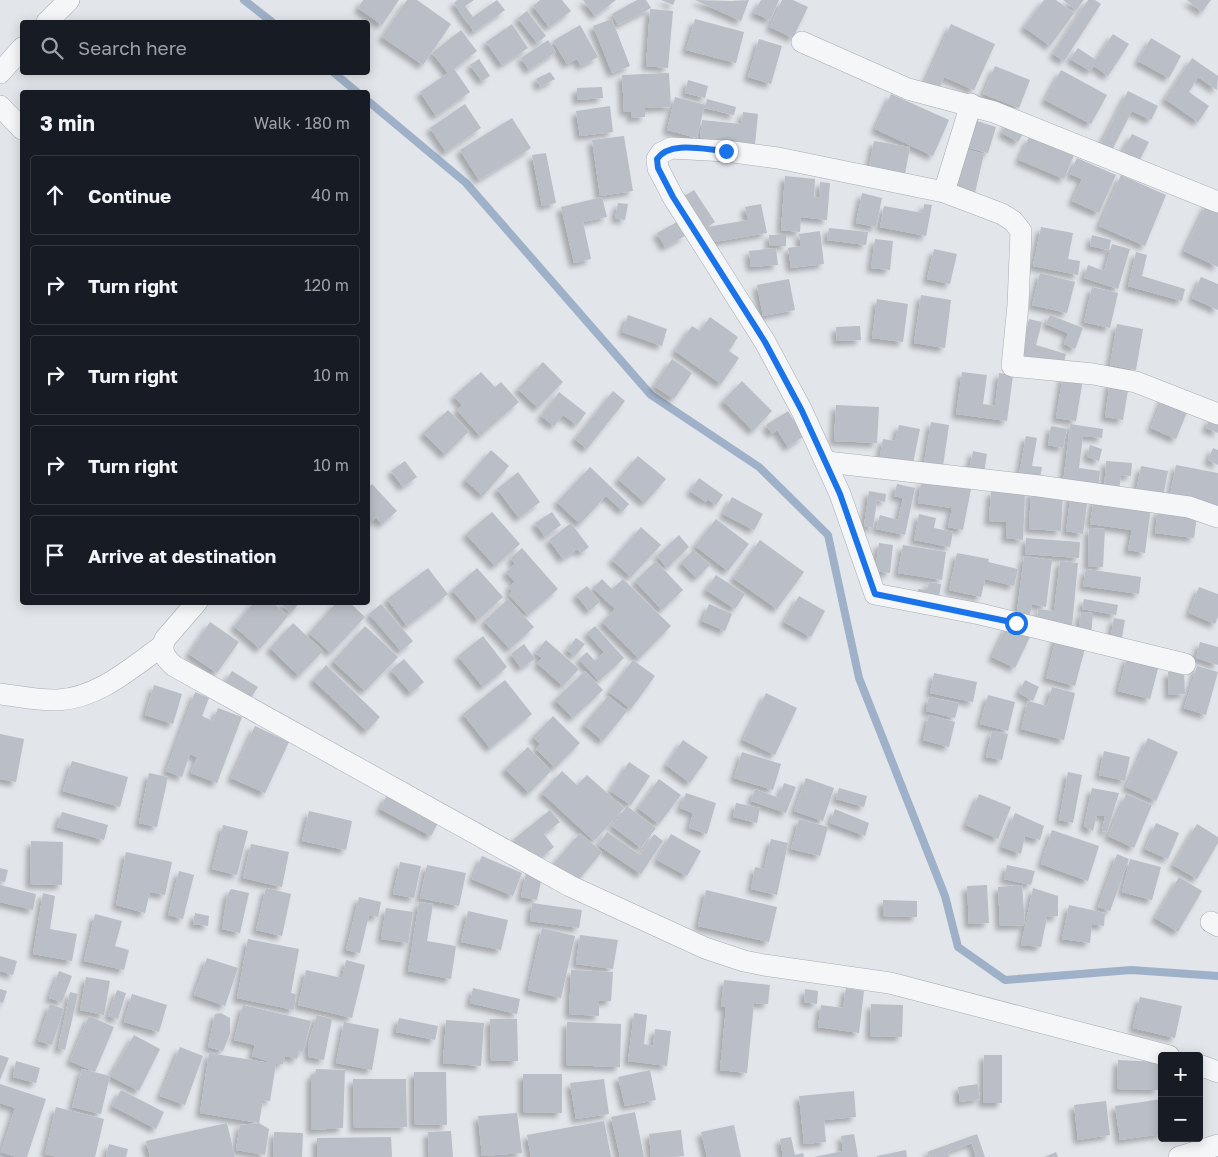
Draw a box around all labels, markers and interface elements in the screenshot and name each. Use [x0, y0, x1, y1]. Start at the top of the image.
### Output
search box [20, 20, 370, 75]
icon: search [38, 34, 66, 62]
text: Search here [78, 36, 187, 59]
text: 3 min [40, 110, 95, 136]
text: Walk · 180 m [254, 113, 350, 133]
route end [715, 140, 738, 163]
icon: ahead [41, 181, 69, 209]
text: Continue [88, 184, 171, 207]
text: 40 m [311, 185, 349, 205]
icon: right [41, 271, 69, 299]
text: Turn right [88, 274, 178, 297]
text: 120 m [304, 275, 349, 295]
icon: right [41, 361, 69, 389]
text: Turn right [88, 364, 178, 387]
text: 10 m [313, 365, 349, 385]
icon: right [41, 451, 69, 479]
text: Turn right [88, 454, 178, 477]
text: 10 m [313, 455, 349, 475]
icon: arrive [41, 541, 69, 569]
text: Arrive at destination [88, 544, 276, 567]
route start [1005, 612, 1028, 635]
map controls [1158, 1052, 1203, 1142]
button: + [1158, 1052, 1203, 1097]
button: − [1158, 1097, 1203, 1142]

